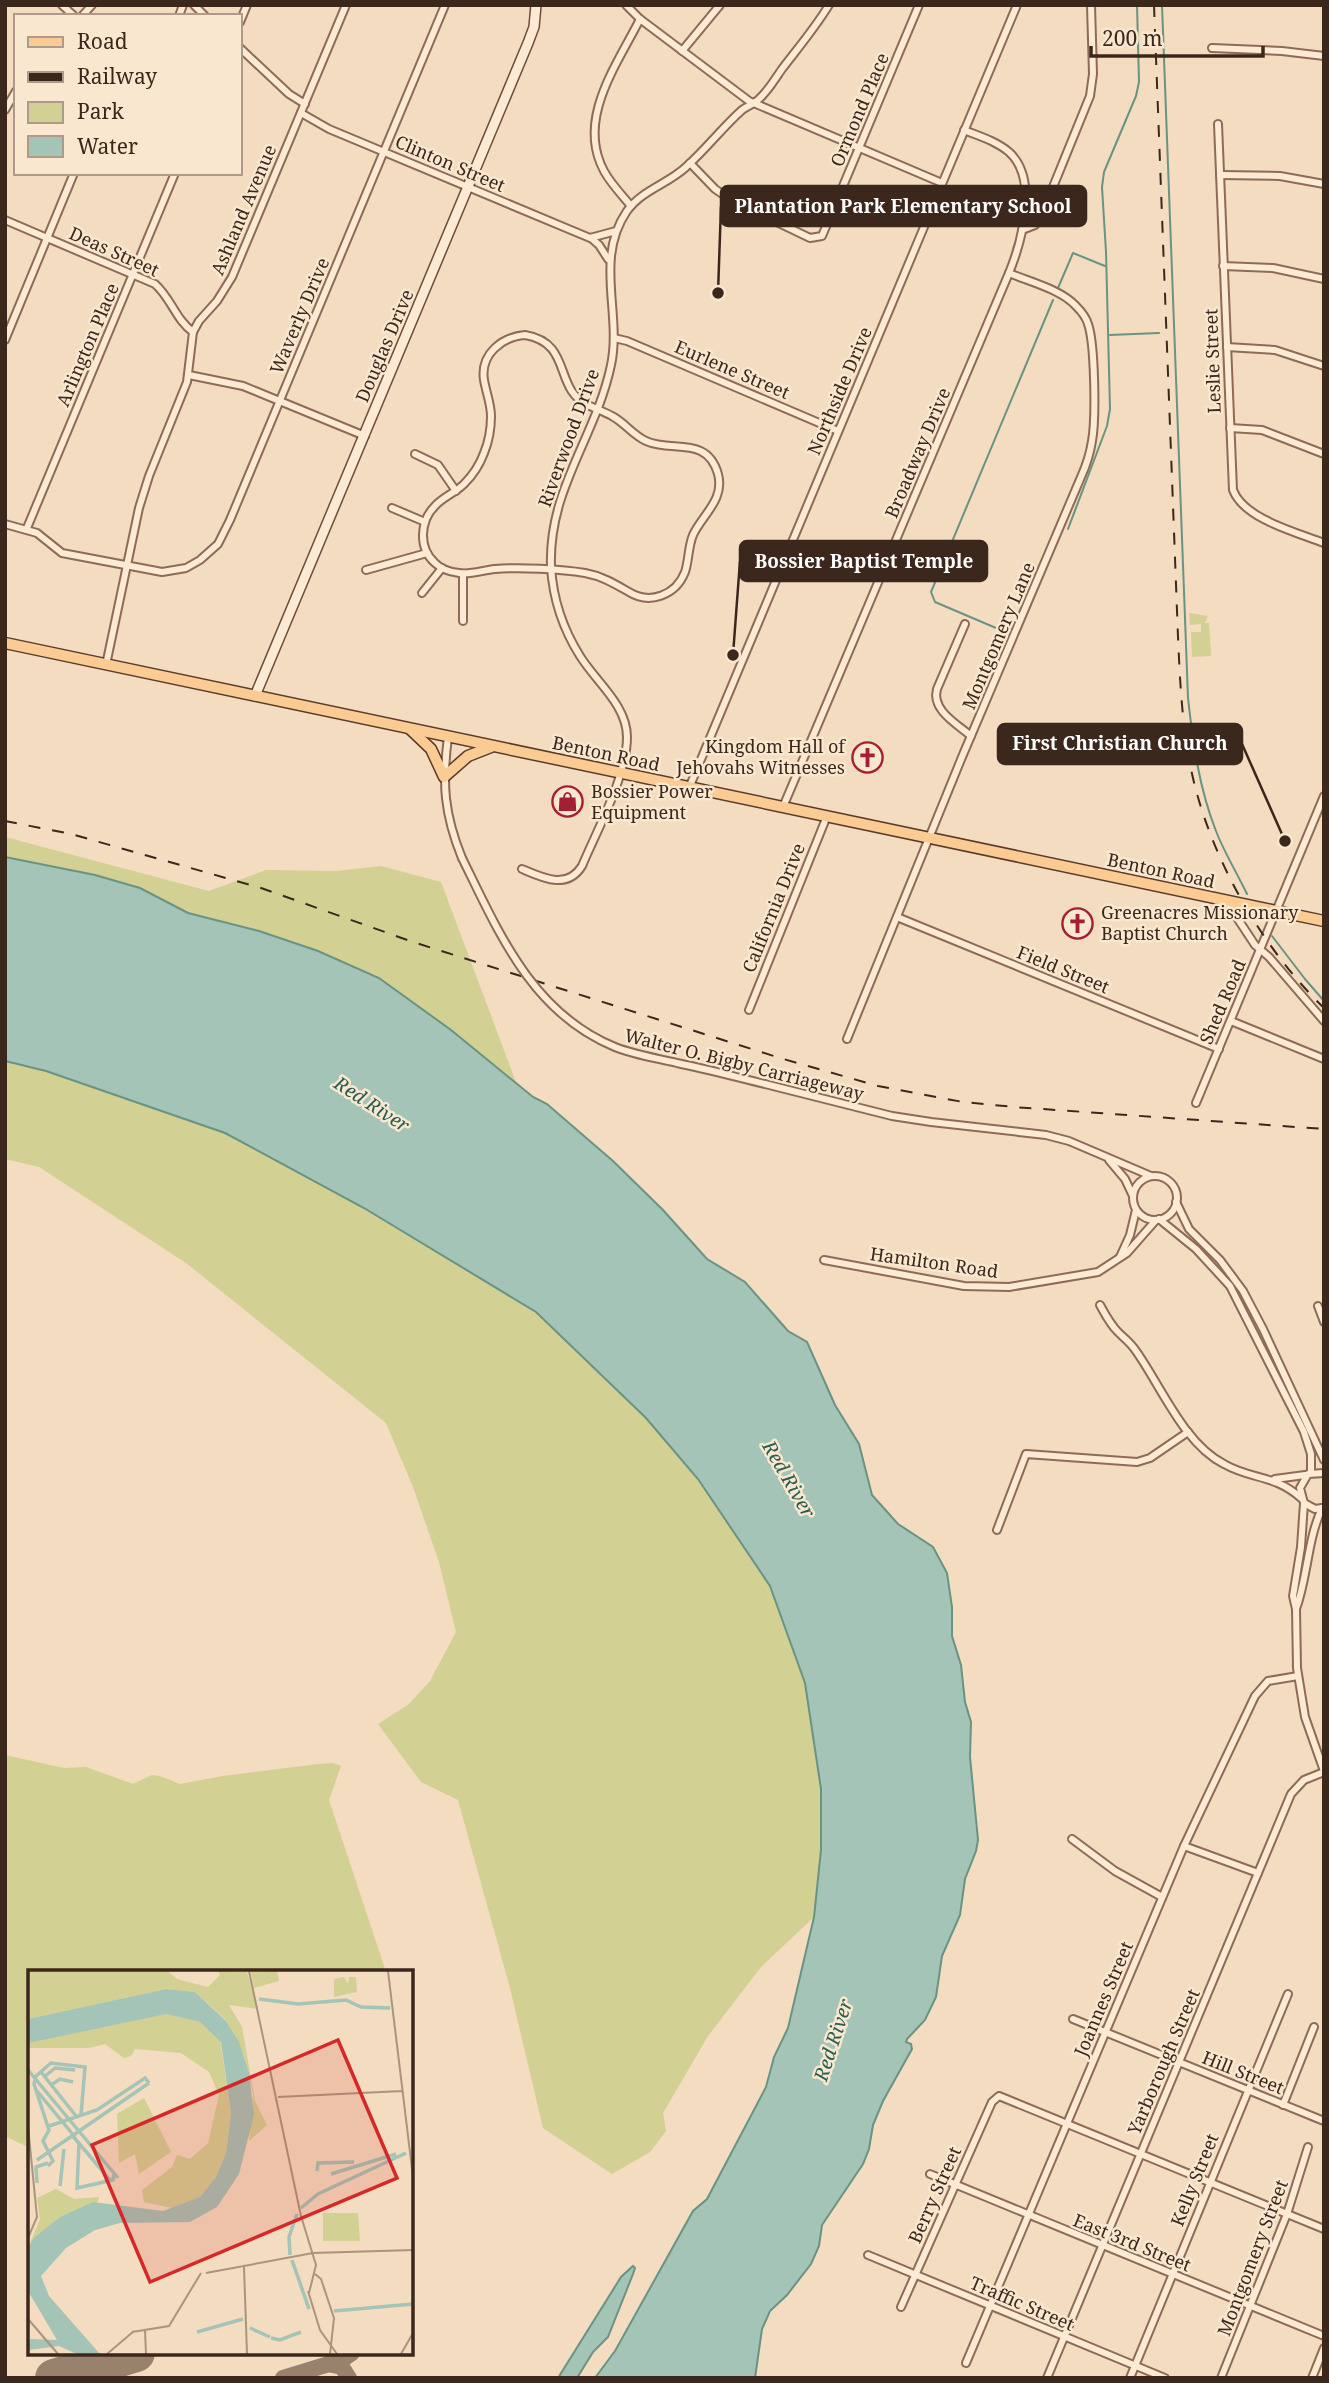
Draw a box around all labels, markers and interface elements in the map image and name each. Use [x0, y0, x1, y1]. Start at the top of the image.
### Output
legend [14, 14, 242, 175]
scale bar [1091, 14, 1262, 58]
text: 200 m [1102, 24, 1163, 52]
text: Road [77, 27, 128, 55]
street label: Ormond Place [824, 49, 894, 170]
text: Railway [77, 62, 157, 90]
text: Park [77, 97, 124, 125]
street label: Clinton Street [392, 129, 509, 197]
text: Water [77, 132, 138, 160]
street label: Ashland Avenue [205, 141, 281, 279]
callout: Plantation Park Elementary School [721, 186, 1086, 226]
text: Plantation Park Elementary School [734, 193, 1072, 219]
street label: Deas Street [66, 221, 163, 282]
street label: Waverly Drive [264, 254, 334, 377]
street label: Arlington Place [50, 279, 124, 410]
street label: Douglas Drive [349, 285, 419, 406]
street label: Leslie Street [1198, 308, 1226, 414]
street label: Northside Drive [801, 323, 877, 458]
street label: Eurlene Street [671, 334, 793, 404]
street label: Riverwood Drive [532, 365, 604, 510]
street label: Broadway Drive [879, 384, 955, 521]
callout: Bossier Baptist Temple [740, 541, 987, 581]
text: Bossier Baptist Temple [755, 548, 974, 574]
street label: Montgomery Lane [956, 558, 1040, 713]
callout: First Christian Church [998, 724, 1242, 764]
street label: Benton Road [550, 730, 662, 776]
text: First Christian Church [1012, 730, 1228, 756]
place label: Kingdom Hall of Jehovahs Witnesses [675, 734, 846, 779]
church icon: Kingdom Hall of Jehovahs Witnesses [851, 740, 885, 774]
place label: Bossier Power Equipment [591, 779, 713, 824]
shop icon: Bossier Power Equipment [551, 785, 585, 819]
street label: California Drive [736, 839, 810, 976]
street label: Benton Road [1105, 847, 1217, 893]
place label: Greenacres Missionary Baptist Church [1101, 900, 1299, 945]
church icon: Greenacres Missionary Baptist Church [1061, 906, 1095, 940]
street label: Field Street [1014, 940, 1113, 998]
street label: Shed Road [1193, 956, 1251, 1048]
street label: Walter O. Bigby Carriageway [622, 1023, 867, 1106]
water label: Red River [329, 1069, 415, 1138]
street label: Hamilton Road [869, 1241, 1000, 1283]
water label: Red River [756, 1435, 822, 1522]
street label: Joannes Street [1068, 1937, 1138, 2061]
inset map [28, 1970, 413, 2355]
street label: Yarborough Street [1121, 1985, 1205, 2139]
water label: Red River [807, 1996, 858, 2085]
street label: Hill Street [1199, 2045, 1288, 2099]
street label: Kelly Street [1165, 2130, 1224, 2230]
street label: Berry Street [902, 2142, 966, 2247]
street label: Montgomery Street [1211, 2176, 1293, 2339]
street label: East 3rd Street [1070, 2208, 1195, 2277]
street label: Traffic Street [967, 2270, 1078, 2336]

